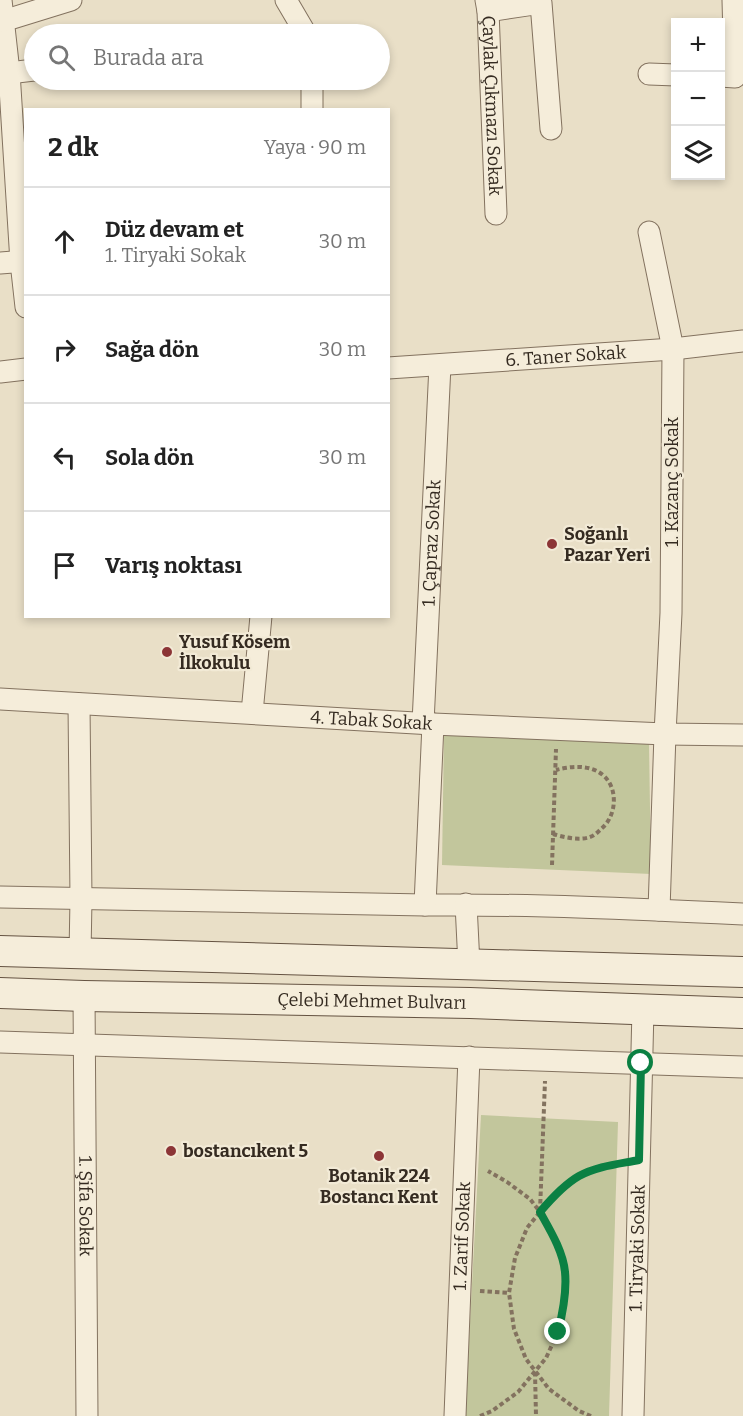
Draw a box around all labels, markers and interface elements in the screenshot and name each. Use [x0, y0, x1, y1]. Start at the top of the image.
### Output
street label: Çaylak Çıkmazı Sokak [477, 15, 506, 197]
map controls [671, 18, 725, 180]
button: + [671, 18, 725, 72]
search box [24, 24, 390, 90]
icon: search [45, 41, 78, 74]
text: Burada ara [93, 44, 204, 71]
button: − [671, 72, 725, 126]
button: layers [671, 126, 725, 180]
text: 2 dk [48, 132, 98, 163]
text: Yaya · 90 m [264, 135, 366, 159]
text: Düz devam et [105, 216, 244, 243]
icon: ahead [48, 225, 81, 258]
text: 30 m [319, 229, 366, 253]
text: 1. Tiryaki Sokak [105, 243, 246, 267]
icon: right [48, 333, 81, 366]
text: Sağa dön [105, 336, 199, 363]
text: 30 m [319, 337, 366, 361]
street label: 6. Taner Sokak [505, 341, 627, 371]
street label: 1. Kazanç Sokak [661, 416, 683, 547]
icon: left [48, 441, 81, 474]
text: Sola dön [105, 444, 194, 471]
text: 30 m [319, 445, 366, 469]
street label: 1. Çapraz Sokak [418, 479, 446, 607]
place label: Soğanlı Pazar Yeri [564, 523, 650, 566]
marker: Soğanlı Pazar Yeri [545, 537, 559, 551]
icon: arrive [48, 549, 81, 582]
text: Varış noktası [105, 552, 242, 579]
place label: Yusuf Kösem İlkokulu [179, 631, 290, 674]
marker: Yusuf Kösem İlkokulu [160, 645, 174, 659]
street label: 4. Tabak Sokak [310, 706, 434, 735]
street label: Çelebi Mehmet Bulvarı [277, 989, 467, 1014]
route start [627, 1049, 653, 1075]
place label: bostancıkent 5 [183, 1140, 308, 1162]
marker: bostancıkent 5 [164, 1144, 178, 1158]
marker: Botanik 224 Bostancı Kent [372, 1149, 386, 1163]
street label: 1. Şifa Sokak [74, 1156, 97, 1257]
place label: Botanik 224 Bostancı Kent [320, 1165, 438, 1208]
street label: 1. Zarif Sokak [449, 1180, 475, 1291]
street label: 1. Tiryaki Sokak [625, 1183, 650, 1312]
route end [544, 1318, 570, 1344]

